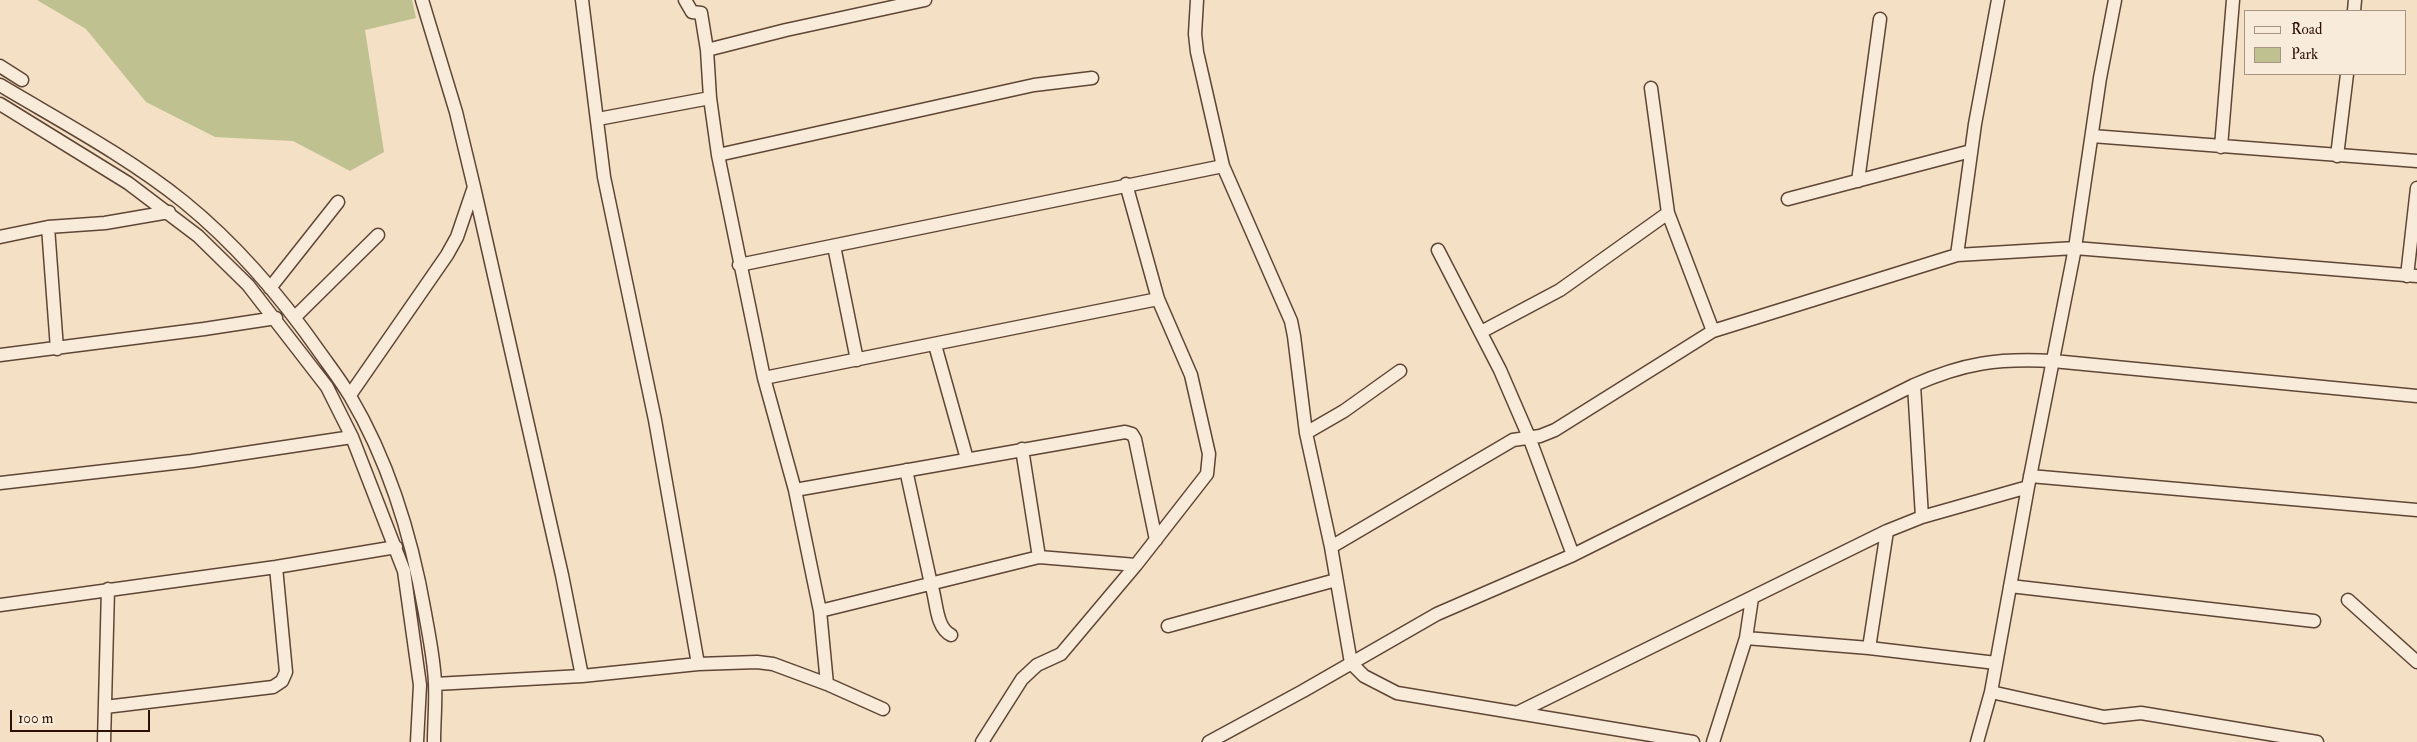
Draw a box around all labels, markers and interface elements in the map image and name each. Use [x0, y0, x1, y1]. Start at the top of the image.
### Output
legend [2244, 10, 2407, 75]
text: Road [2291, 20, 2322, 39]
text: Park [2291, 45, 2318, 64]
scale bar [12, 700, 152, 732]
text: 100 m [18, 709, 53, 728]

